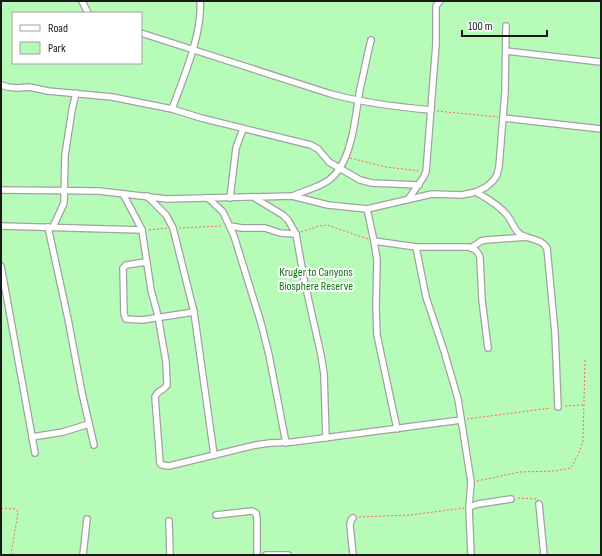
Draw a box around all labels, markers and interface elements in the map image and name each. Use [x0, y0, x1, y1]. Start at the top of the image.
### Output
legend [12, 12, 142, 64]
scale bar [462, 12, 547, 38]
text: 100 m [468, 19, 493, 34]
text: Road [48, 21, 68, 36]
text: Park [48, 41, 66, 56]
park label: Kruger to Canyons Biosphere Reserve [279, 265, 353, 294]

